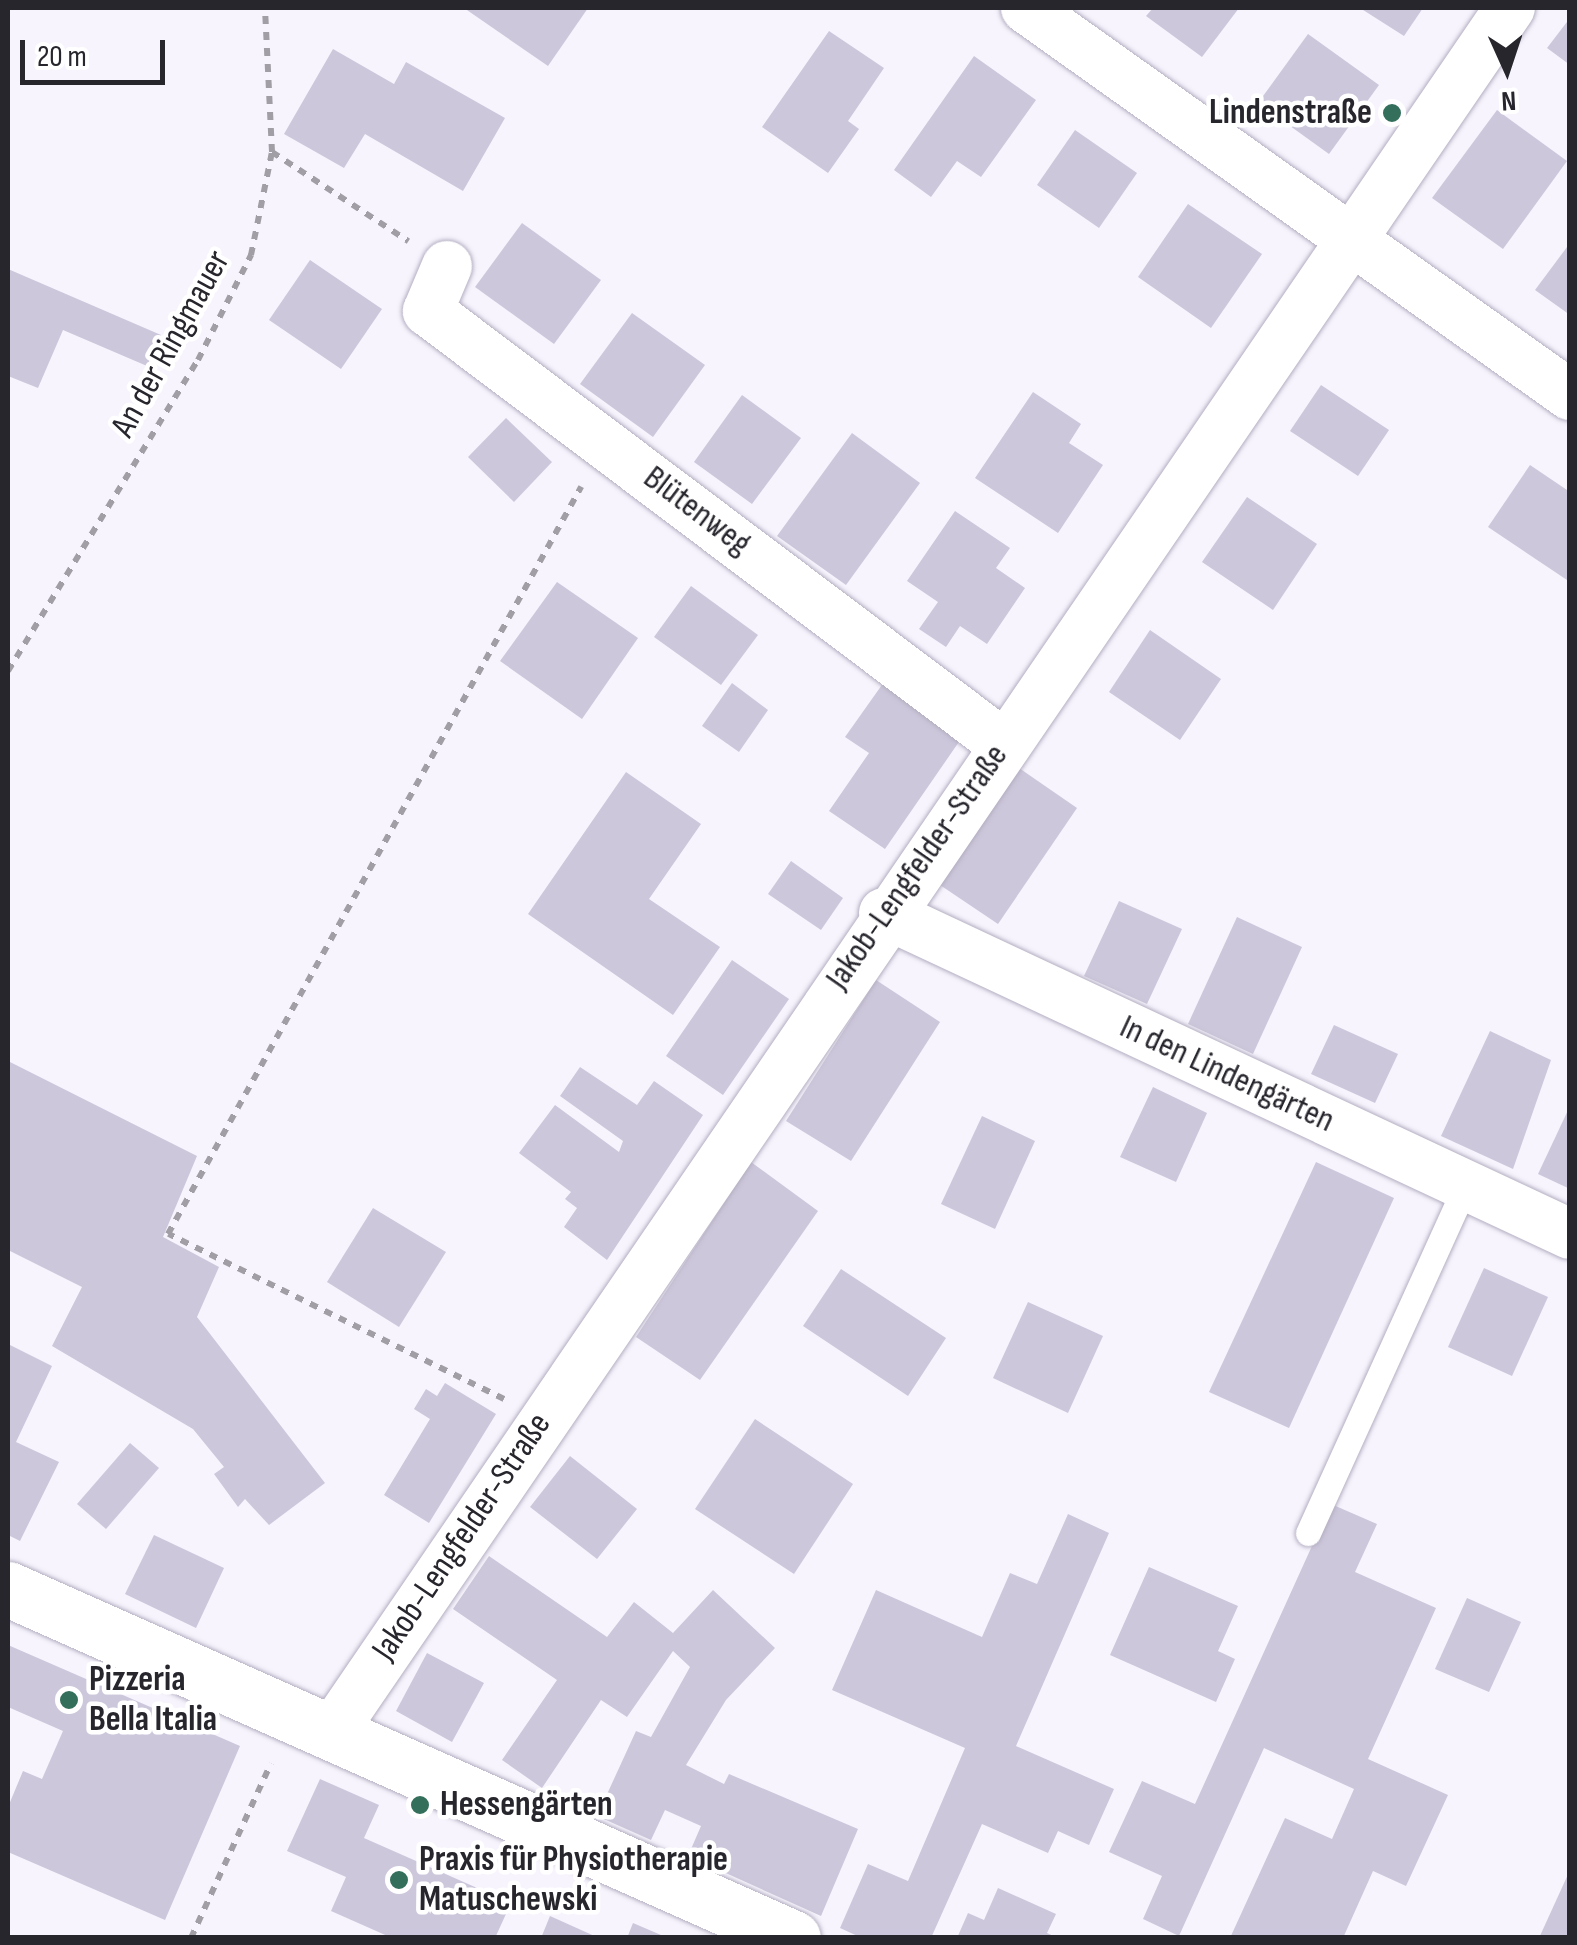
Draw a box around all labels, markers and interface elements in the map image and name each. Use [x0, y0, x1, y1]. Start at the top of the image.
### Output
scale bar [25, 20, 170, 82]
north arrow [1457, 20, 1557, 120]
text: 20 m [37, 39, 87, 75]
text: N [1500, 84, 1517, 117]
place label: Lindenstraße [1209, 92, 1372, 134]
marker: Lindenstraße [1381, 102, 1403, 124]
street label: An der Ringmauer [103, 243, 239, 445]
street label: Blütenweg [635, 457, 759, 565]
street label: Jakob-Lengfelder-Straße [817, 736, 1017, 998]
street label: In den Lindengärten [1113, 1006, 1341, 1142]
street label: Jakob-Lengfelder-Straße [364, 1405, 560, 1669]
place label: Pizzeria Bella Italia [89, 1659, 217, 1741]
marker: Pizzeria Bella Italia [58, 1689, 80, 1711]
place label: Hessengärten [440, 1784, 613, 1826]
marker: Hessengärten [409, 1794, 431, 1816]
place label: Praxis für Physiotherapie Matuschewski [419, 1839, 728, 1921]
marker: Praxis für Physiotherapie Matuschewski [388, 1869, 410, 1891]

